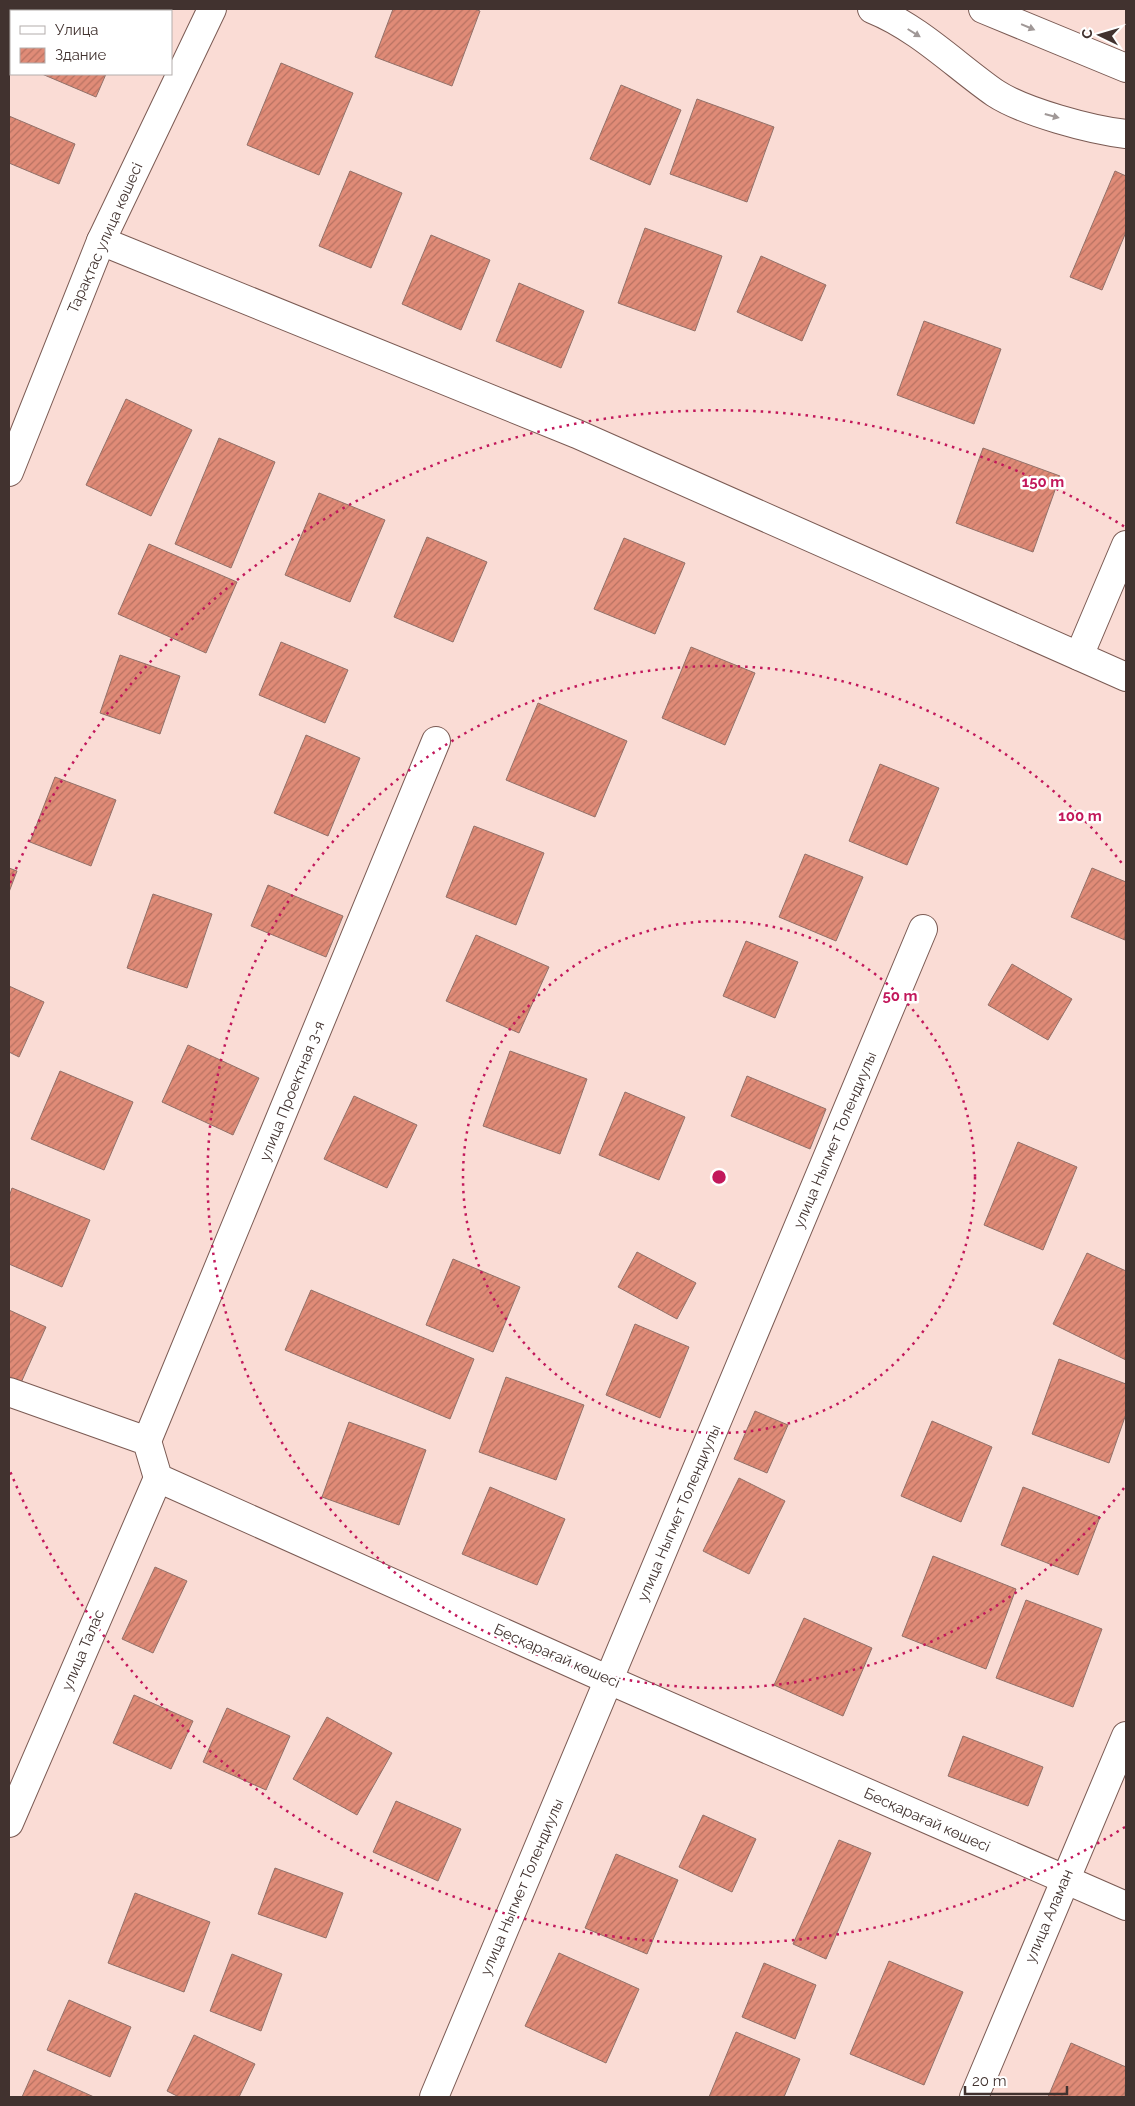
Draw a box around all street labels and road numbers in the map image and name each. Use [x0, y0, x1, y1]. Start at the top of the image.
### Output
street label: Тарақтас улица көшесі [64, 160, 146, 316]
street label: улица Проектная 3-я [256, 1018, 328, 1164]
street label: улица Ныгмет Толендиулы [790, 1049, 880, 1231]
street label: улица Ныгмет Толендиулы [634, 1422, 724, 1604]
street label: улица Талас [58, 1607, 108, 1693]
street label: Бесқарағай көшесі [491, 1620, 623, 1692]
street label: Бесқарағай көшесі [861, 1784, 993, 1856]
street label: улица Ныгмет Толендиулы [477, 1796, 567, 1978]
street label: улица Аламан [1021, 1866, 1077, 1966]

